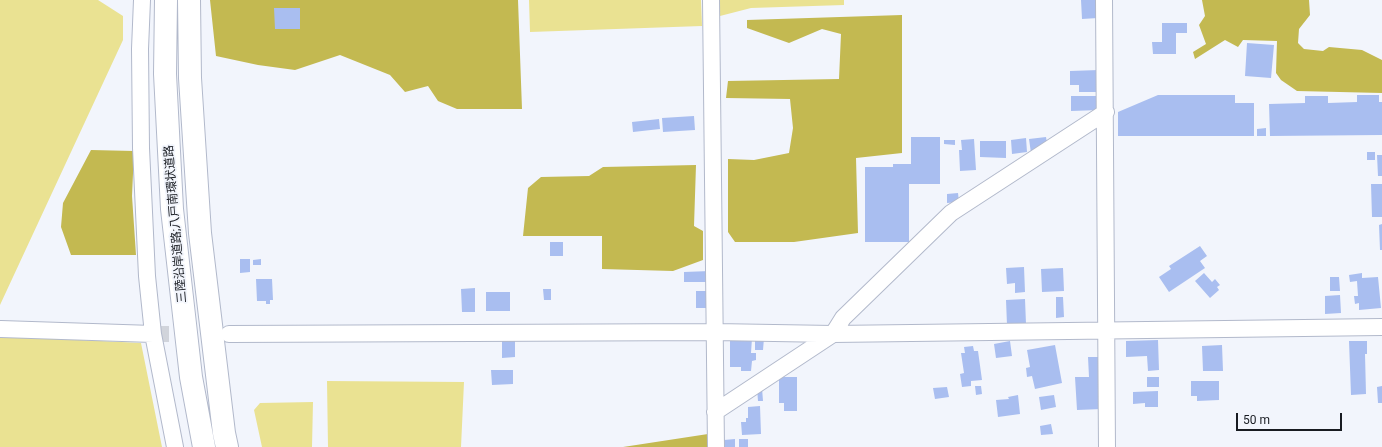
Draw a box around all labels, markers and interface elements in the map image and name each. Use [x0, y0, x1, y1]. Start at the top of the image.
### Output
street label: 三陸沿岸道路;八戸南環状道路 [162, 144, 190, 304]
scale bar [1238, 405, 1344, 431]
text: 50 m [1243, 413, 1270, 427]

